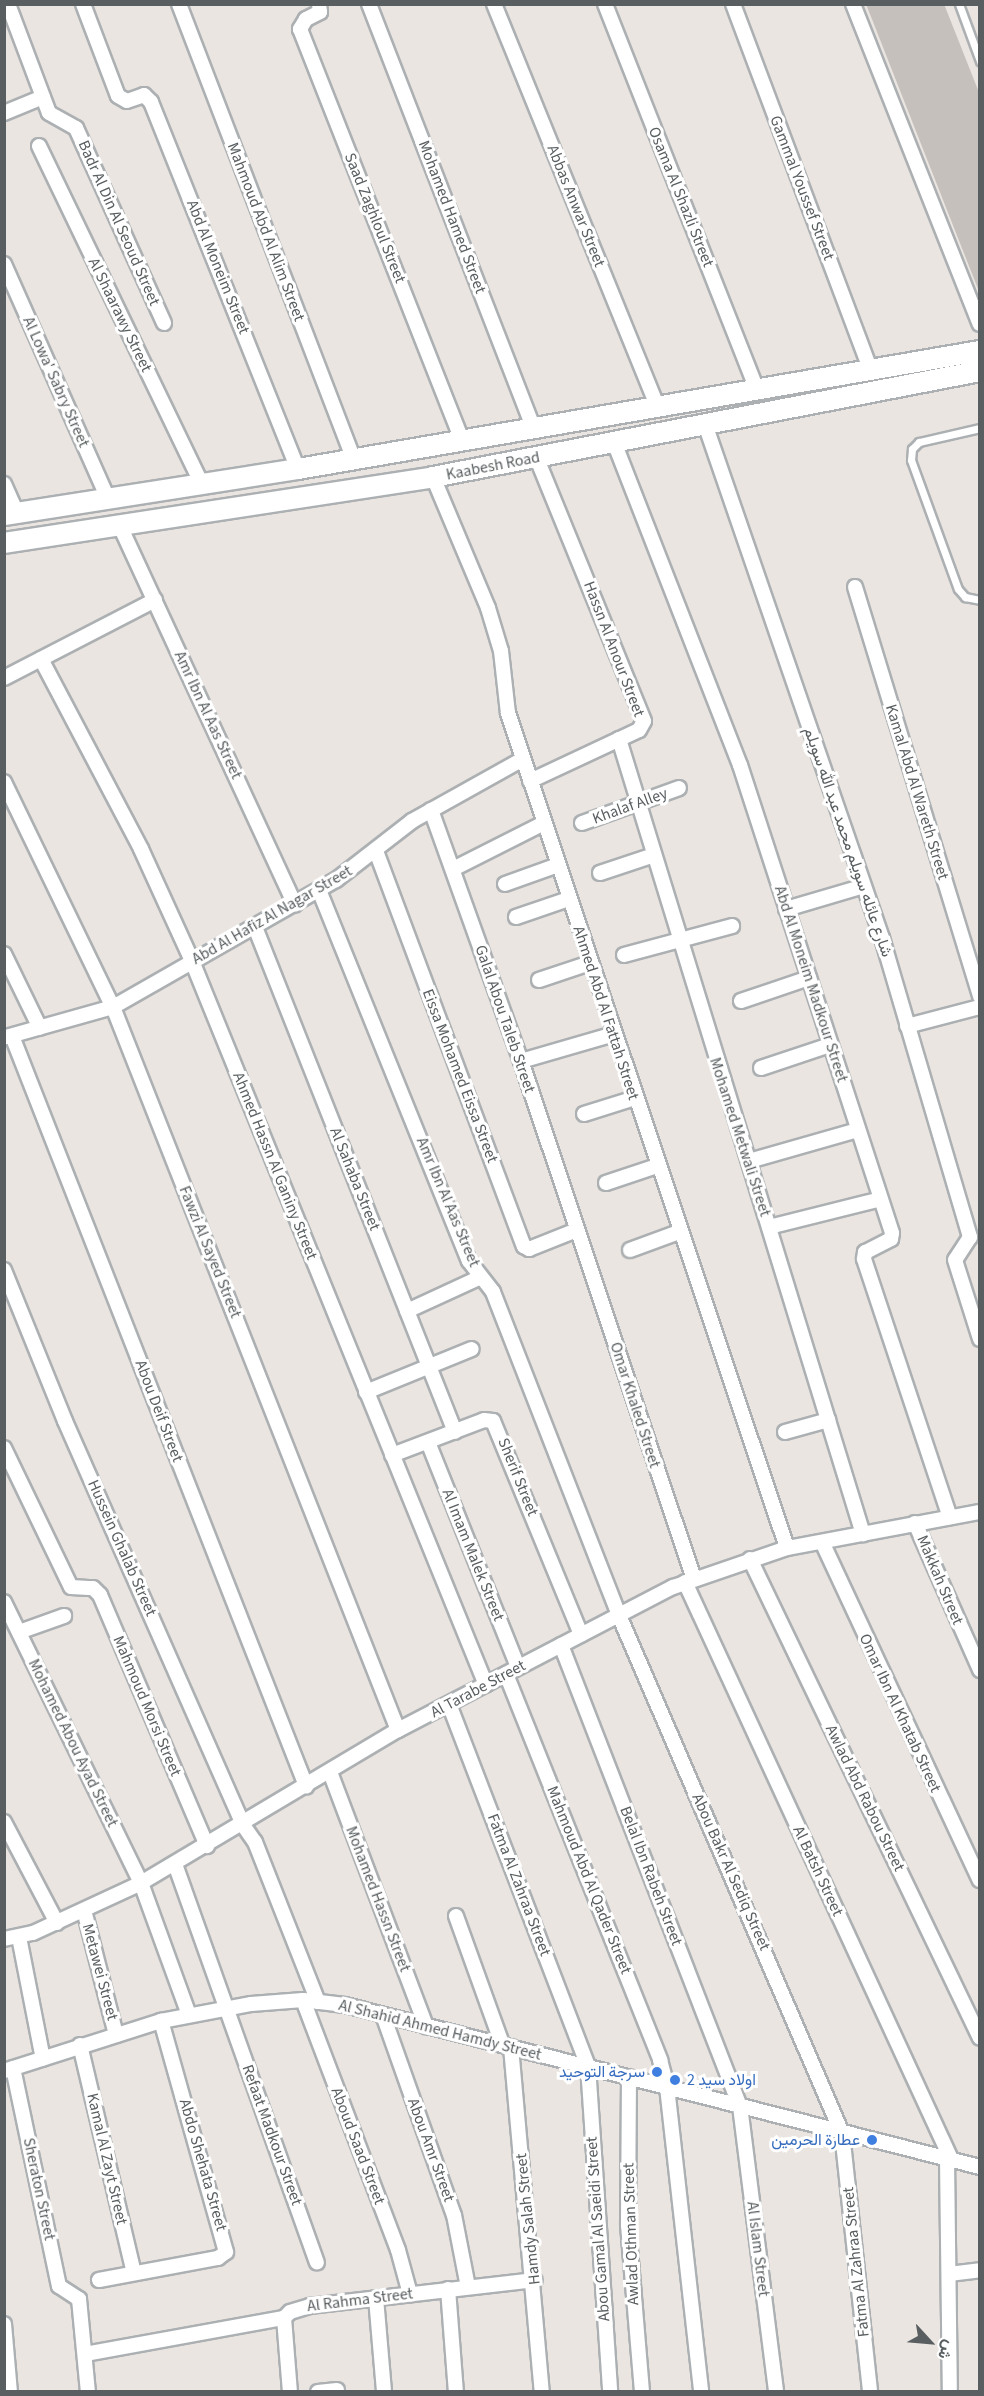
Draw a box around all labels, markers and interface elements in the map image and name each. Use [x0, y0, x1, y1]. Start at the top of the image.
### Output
street label: Gammal Youssef Street [766, 113, 838, 263]
street label: Osama Al Shazli Street [644, 124, 718, 270]
street label: Badr Al Din Al Seoud Street [74, 137, 164, 309]
street label: Mohamed Hamed Street [414, 138, 490, 296]
street label: Mahmoud Abd Al Alim Street [223, 140, 309, 324]
street label: Abbas Anwar Street [543, 142, 609, 270]
street label: Saad Zaghloul Street [340, 150, 410, 286]
street label: Abd Al Moneim Street [182, 197, 254, 337]
street label: Al Shaarawy Street [84, 255, 156, 375]
street label: Al Lowa' Sabry Street [19, 314, 93, 450]
street label: Kaabesh Road [444, 448, 542, 484]
street label: Hassn Al Anour Street [579, 579, 649, 719]
street label: Amr Ibn Al Aas Street [170, 648, 246, 782]
street label: Kamal Abd Al Wareth Street [881, 702, 953, 882]
street label: شارع عائله سويلم محمد عبد الله سويلم [800, 725, 896, 959]
street label: Khalaf Alley [590, 784, 670, 828]
street label: Abd Al Hafiz Al Nagar Street [188, 861, 356, 969]
street label: Abd Al Moneim Madkour Street [770, 883, 852, 1085]
street label: Ahmed Abd Al Fattah Street [569, 924, 643, 1102]
street label: Galal Abou Taleb Street [471, 943, 539, 1095]
street label: Eissa Mohamed Eissa Street [418, 986, 502, 1166]
street label: Mohamed Metwali Street [705, 1055, 775, 1219]
street label: Ahmed Hassn Al Ganiny Street [229, 1069, 321, 1263]
street label: Al Sahaba Street [326, 1125, 384, 1233]
street label: Amr Ibn Al Aas Street [412, 1134, 484, 1270]
street label: Fawzi Al Sayed Street [175, 1183, 245, 1321]
street label: Omar Khaled Street [606, 1340, 664, 1470]
street label: Abou Deif Street [131, 1357, 187, 1465]
street label: Sherif Street [494, 1435, 542, 1519]
street label: Hussein Ghalab Street [83, 1477, 161, 1619]
street label: Al Imam Malek Street [438, 1486, 508, 1624]
street label: Makkah Street [913, 1532, 967, 1628]
street label: Omar Ibn Al Khatab Street [855, 1631, 945, 1795]
street label: Mahmoud Morsi Street [109, 1633, 185, 1779]
street label: Mohamed Abou Ayad Street [24, 1656, 122, 1830]
street label: Al Tarabe Street [427, 1656, 529, 1722]
street label: Awlad Abd Rabou Street [821, 1722, 909, 1874]
street label: Mahmoud Abd Al Qader Street [542, 1783, 636, 1977]
street label: Abou Bakr Al Sediq Street [688, 1791, 774, 1953]
street label: Belal Ibn Rabeh Street [616, 1804, 686, 1948]
street label: Fatma Al Zahraa Street [483, 1811, 555, 1959]
street label: Al Batsh Street [789, 1823, 847, 1919]
street label: Mohamed Hassn Street [341, 1824, 415, 1974]
street label: Metawei Street [78, 1922, 122, 2022]
street label: Al Shahid Ahmed Hamdy Street [337, 1996, 543, 2064]
street label: Refaat Madkour Street [238, 2062, 306, 2208]
place label: سرجة التوحيد [559, 2062, 645, 2082]
marker: سرجة التوحيد [650, 2065, 664, 2079]
place label: اولاد سيد 2 [687, 2070, 756, 2090]
marker: اولاد سيد 2 [668, 2073, 682, 2087]
street label: Aboud Saad Street [327, 2085, 389, 2207]
street label: Kamal Al Zayt Street [83, 2091, 131, 2227]
street label: Abou Amr Street [403, 2096, 459, 2204]
street label: Abdo Shehata Street [175, 2097, 231, 2233]
place label: عطارة الحرمين [771, 2130, 860, 2150]
marker: عطارة الحرمين [865, 2133, 879, 2147]
street label: Sheraton Street [19, 2136, 59, 2242]
street label: Abou Gamal Al Saeidi Street [582, 2136, 614, 2322]
street label: Hamdy Salah Street [512, 2152, 544, 2286]
street label: Awlad Othman Street [619, 2162, 643, 2306]
street label: Fatma Al Zahraa Street [839, 2186, 873, 2338]
street label: Al Islam Street [743, 2200, 773, 2298]
street label: Al Rahma Street [306, 2284, 414, 2316]
north arrow [900, 2312, 960, 2372]
text: ش [932, 2336, 960, 2363]

